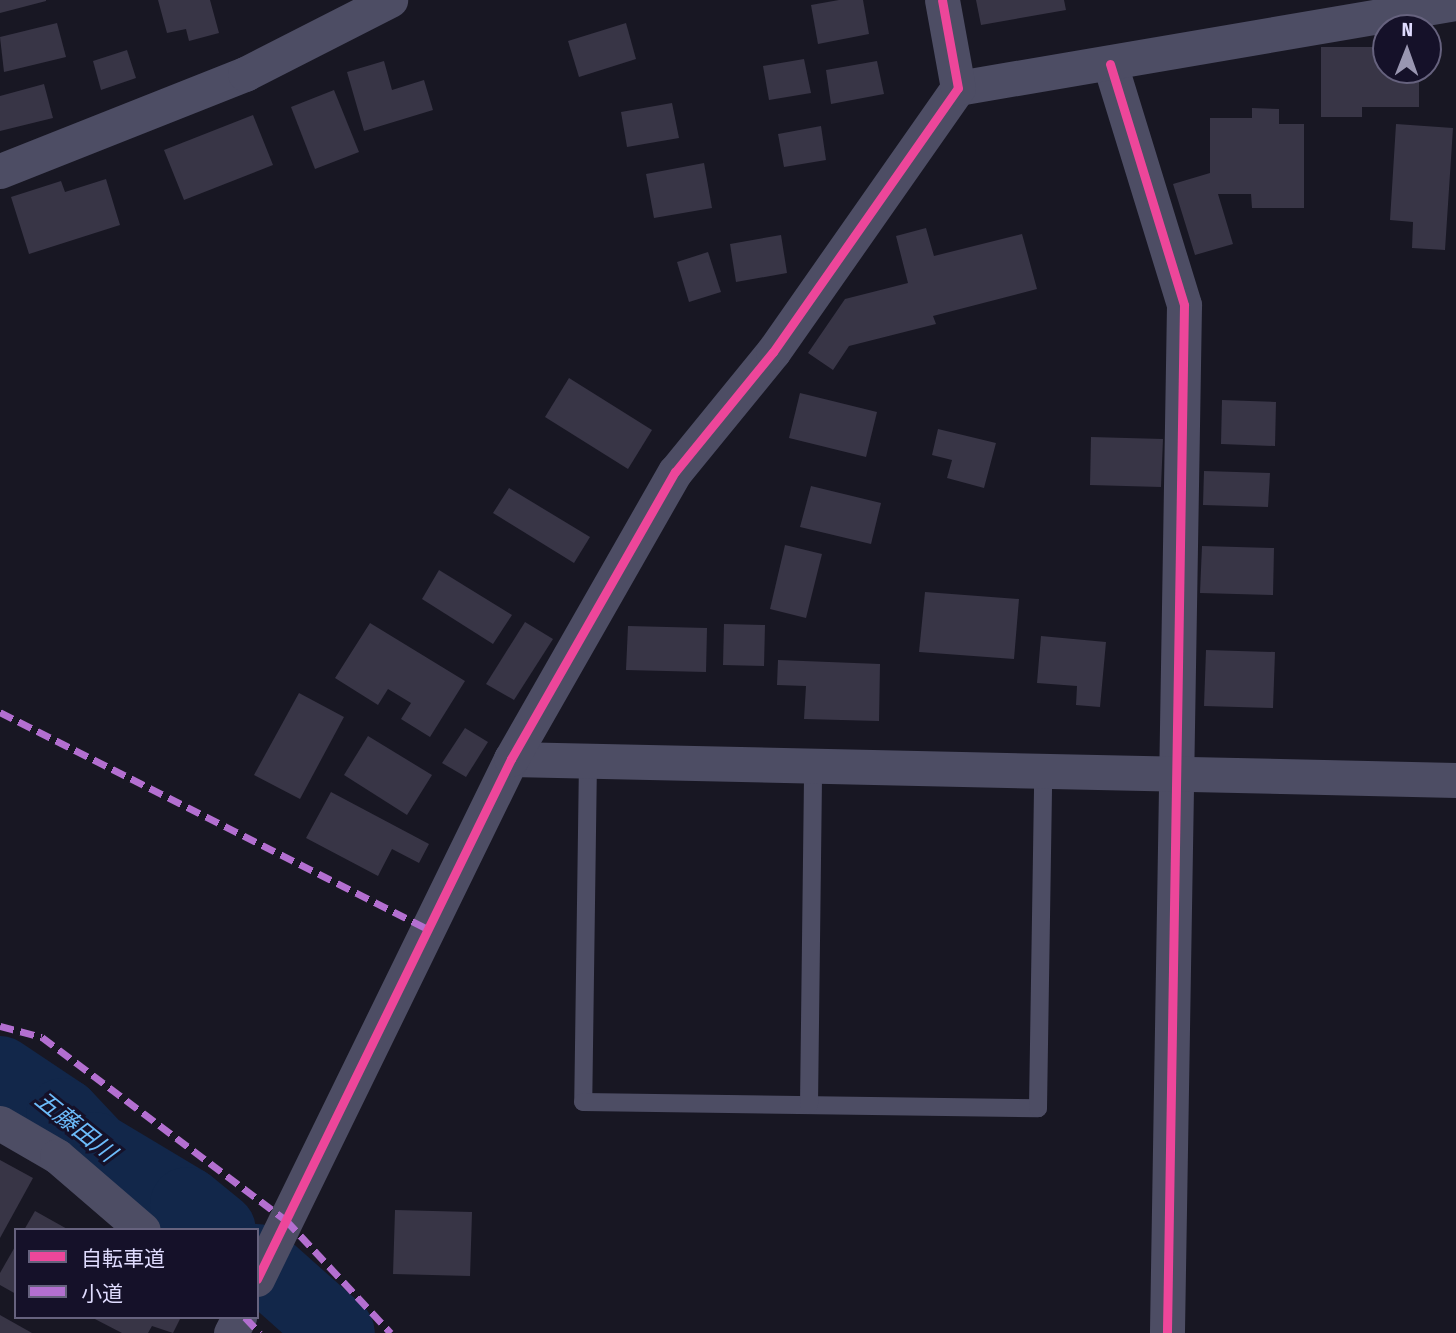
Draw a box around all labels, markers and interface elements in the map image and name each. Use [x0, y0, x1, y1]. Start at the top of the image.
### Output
north arrow [1372, 14, 1442, 84]
text: N [1401, 18, 1413, 41]
water label: 五藤田川 [29, 1086, 121, 1168]
legend [14, 1228, 259, 1319]
text: 自転車道 [81, 1246, 165, 1272]
text: 小道 [81, 1281, 123, 1307]

